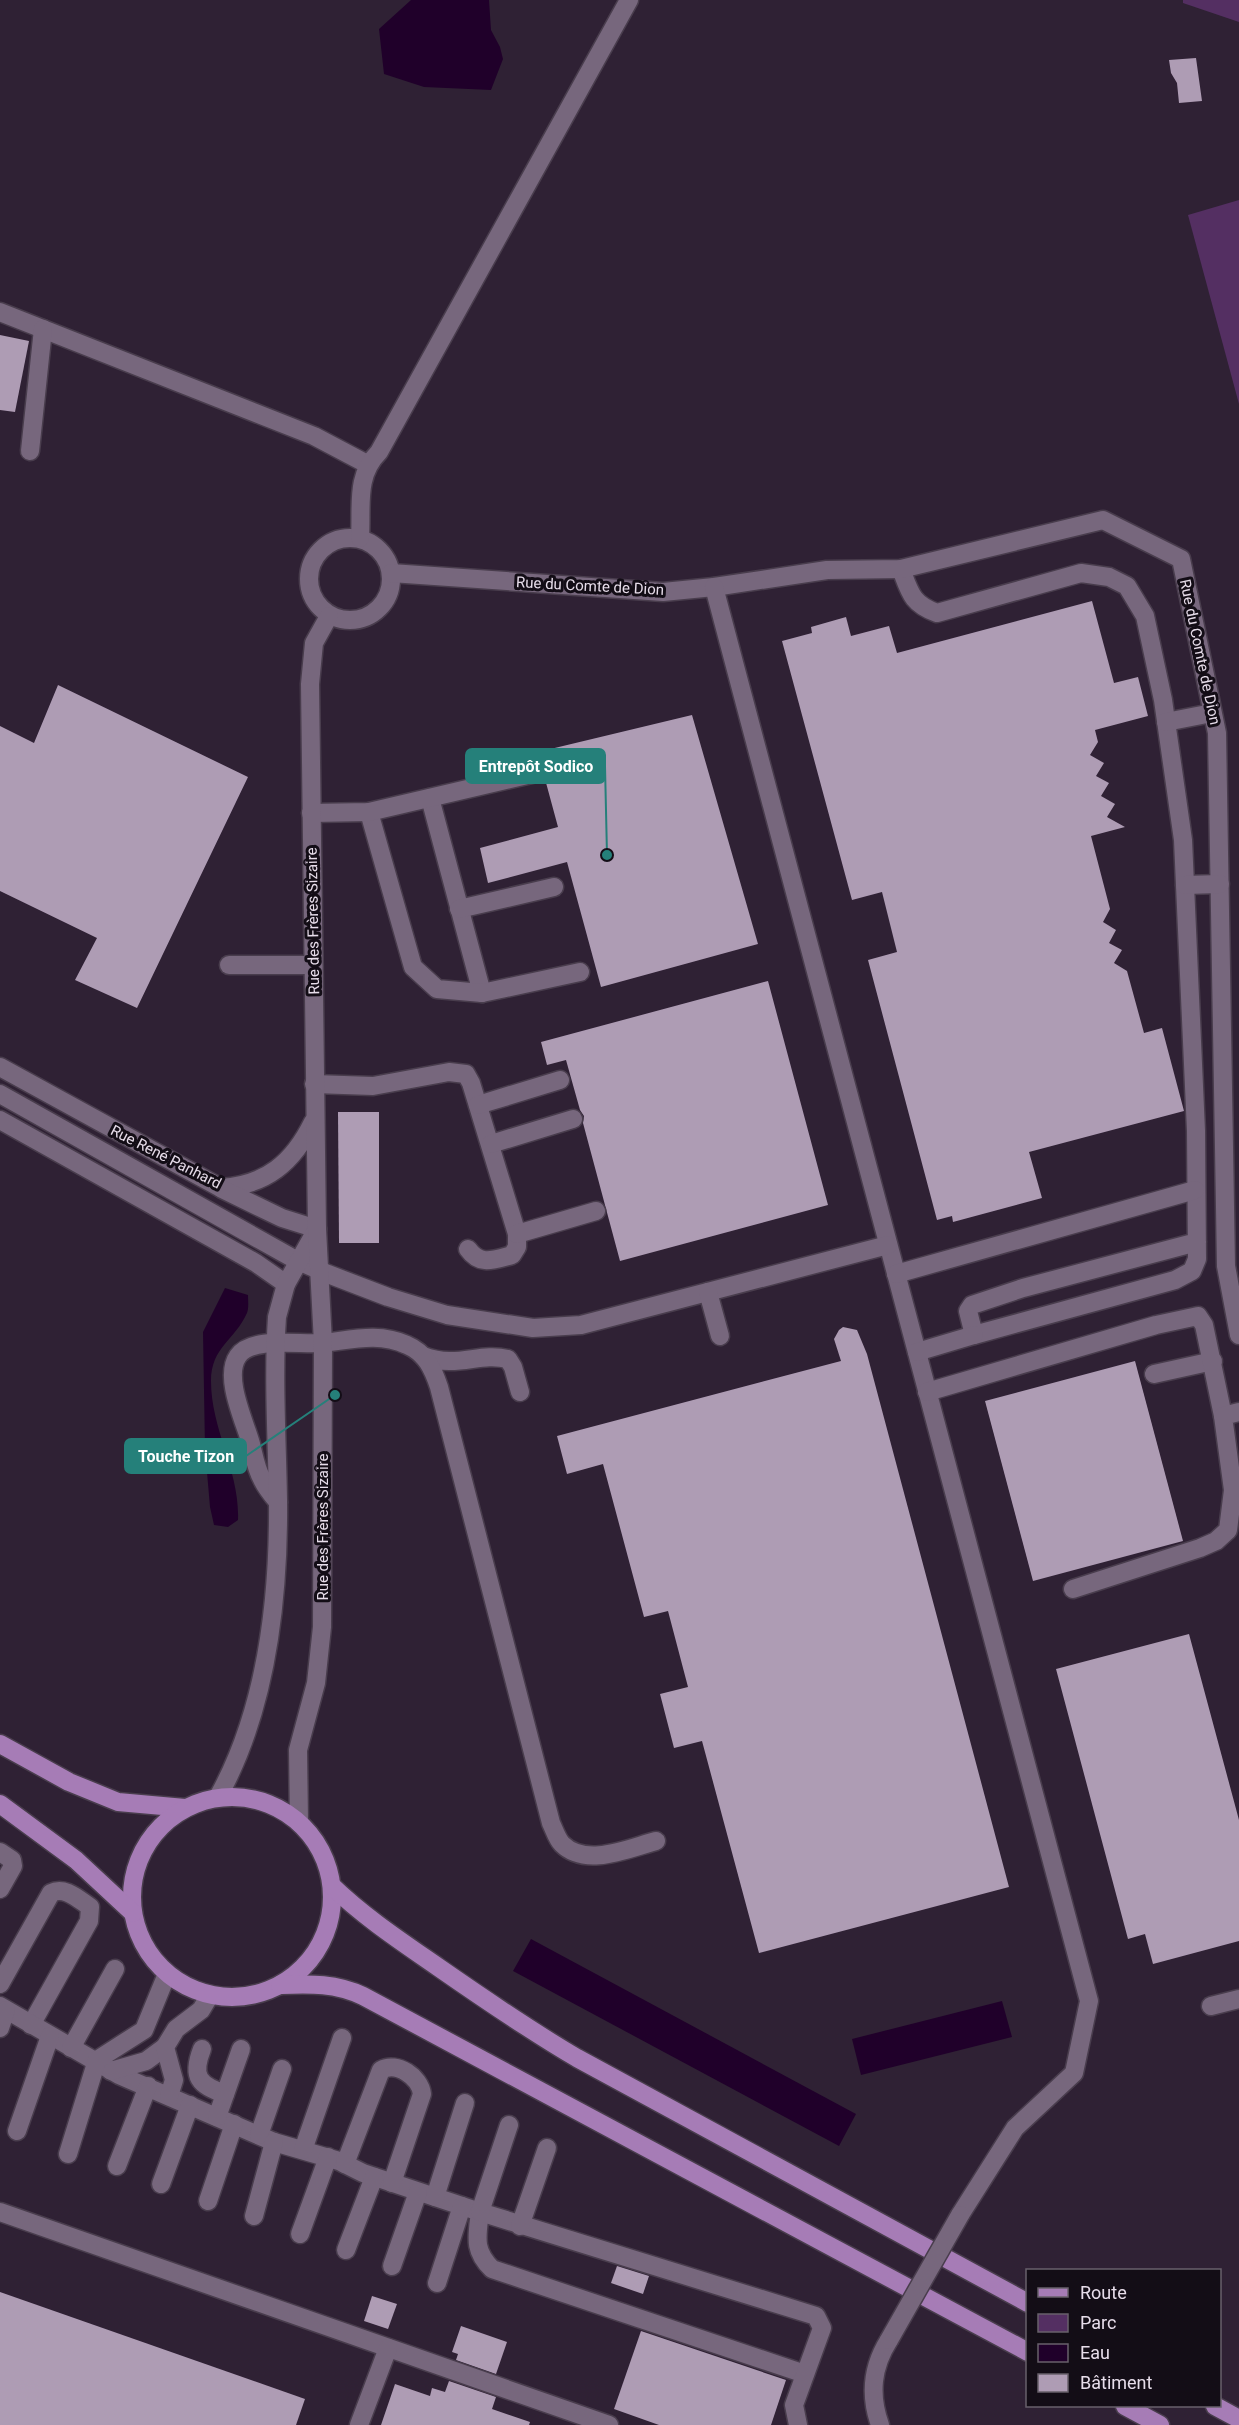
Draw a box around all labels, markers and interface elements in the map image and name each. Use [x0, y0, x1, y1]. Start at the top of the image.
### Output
street label: Rue du Comte de Dion [516, 573, 664, 599]
street label: Rue du Comte de Dion [1176, 578, 1224, 726]
callout: Entrepôt Sodico [466, 749, 605, 783]
text: Entrepôt Sodico [479, 757, 593, 776]
street label: Rue des Frères Sizaire [303, 847, 323, 995]
street label: Rue René Panhard [108, 1121, 224, 1193]
callout: Touche Tizon [125, 1439, 246, 1473]
text: Touche Tizon [138, 1447, 234, 1466]
street label: Rue des Frères Sizaire [314, 1453, 332, 1601]
legend [1026, 2269, 1221, 2407]
text: Route [1080, 2282, 1127, 2303]
text: Parc [1080, 2312, 1116, 2333]
text: Eau [1080, 2342, 1110, 2363]
text: Bâtiment [1080, 2372, 1153, 2393]

